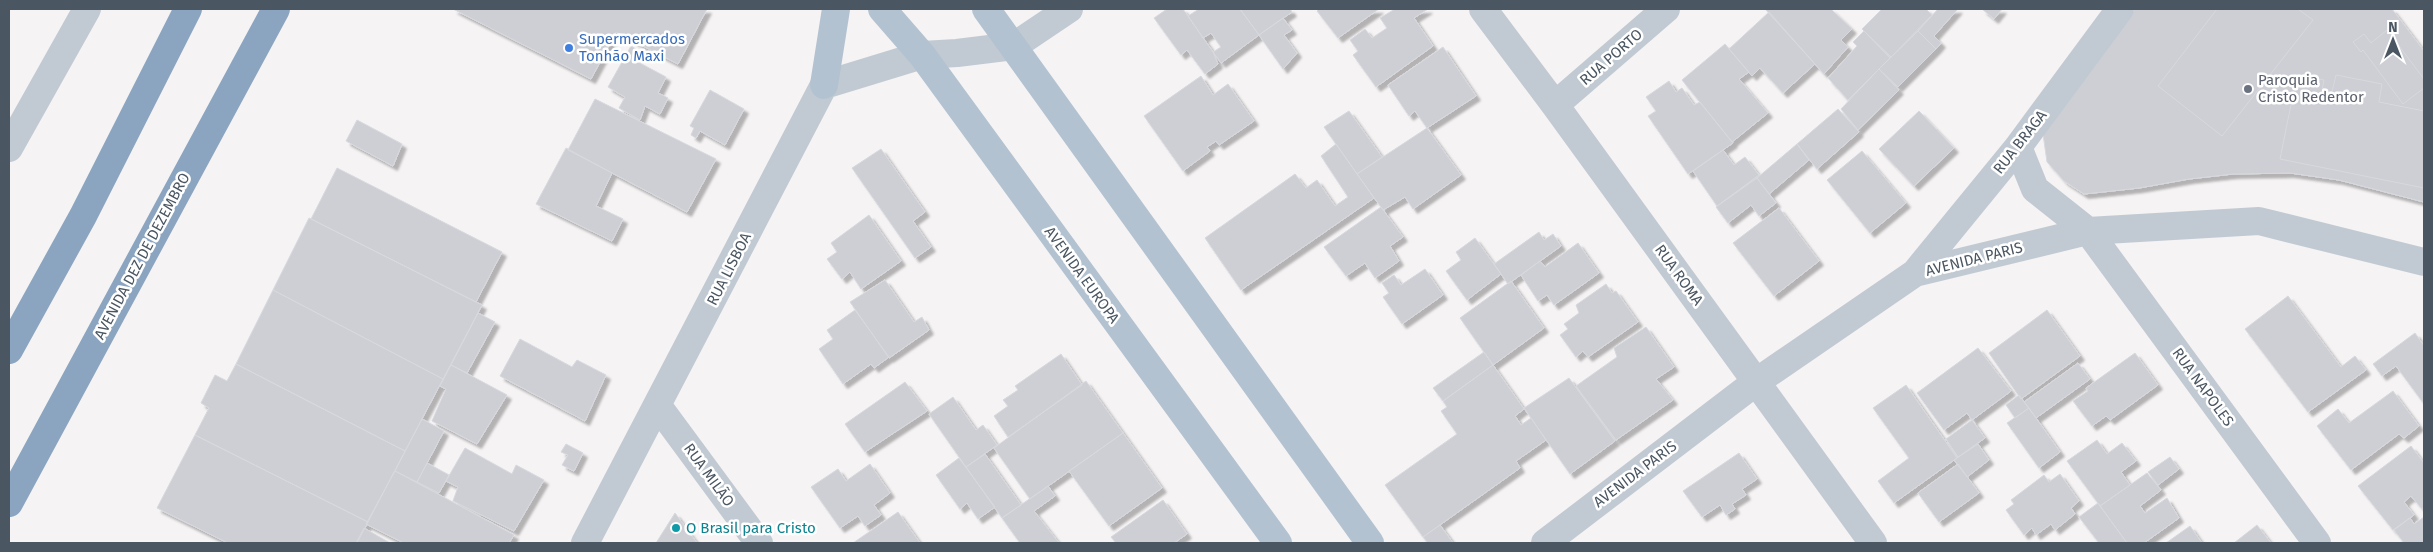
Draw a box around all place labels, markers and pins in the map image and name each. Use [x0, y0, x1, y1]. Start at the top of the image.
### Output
place label: Supermercados Tonhão Maxi [579, 30, 685, 65]
marker: Supermercados Tonhão Maxi [563, 42, 575, 54]
place label: Paroquia Cristo Redentor [2258, 71, 2364, 106]
marker: Paroquia Cristo Redentor [2242, 83, 2254, 95]
place label: O Brasil para Cristo [686, 519, 816, 537]
marker: O Brasil para Cristo [670, 522, 682, 534]

